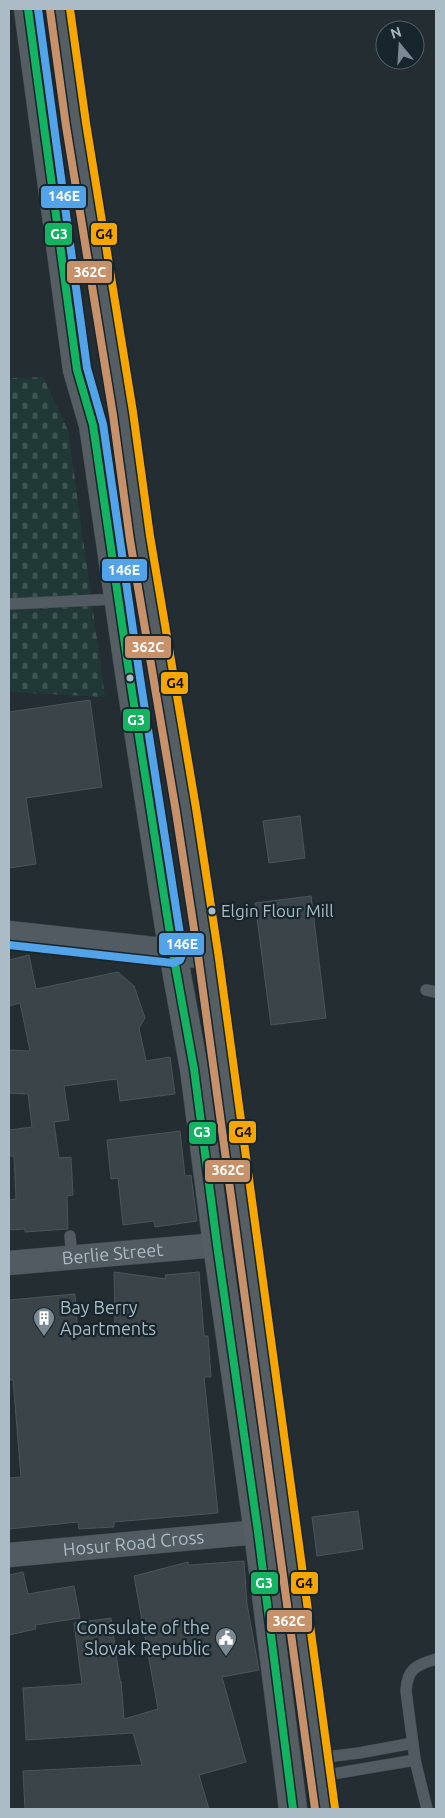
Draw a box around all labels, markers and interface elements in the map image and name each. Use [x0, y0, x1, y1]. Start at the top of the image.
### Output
north arrow [375, 20, 425, 70]
text: N [389, 23, 403, 42]
line badge: 146E [40, 185, 87, 209]
text: 146E [48, 188, 80, 204]
line badge: G3 [44, 222, 73, 246]
line badge: G4 [90, 222, 118, 246]
text: G3 [50, 226, 68, 242]
text: G4 [95, 226, 113, 242]
line badge: 362C [66, 260, 113, 284]
text: 362C [74, 264, 106, 280]
line badge: 146E [101, 558, 148, 582]
text: 146E [108, 562, 140, 578]
line badge: 362C [124, 635, 172, 659]
text: 362C [132, 639, 164, 655]
line badge: G4 [160, 671, 189, 695]
unlabelled marker [125, 673, 135, 683]
text: G4 [166, 675, 184, 691]
line badge: G3 [122, 708, 151, 732]
text: G3 [127, 712, 145, 728]
place label: Elgin Flour Mill [221, 901, 334, 920]
marker: Elgin Flour Mill [207, 906, 217, 916]
line badge: 146E [158, 932, 205, 956]
text: 146E [166, 936, 198, 952]
line badge: G4 [228, 1120, 257, 1144]
line badge: G3 [188, 1121, 217, 1145]
text: G3 [193, 1124, 211, 1140]
text: G4 [234, 1124, 252, 1140]
line badge: 362C [204, 1159, 251, 1183]
text: 362C [212, 1162, 244, 1178]
street label: Berlie Street [61, 1239, 164, 1267]
place label: Bay Berry Apartments [60, 1297, 156, 1338]
building icon: Bay Berry Apartments [32, 1306, 56, 1337]
street label: Hosur Road Cross [62, 1526, 205, 1559]
line badge: G3 [250, 1571, 279, 1595]
line badge: G4 [290, 1571, 319, 1595]
text: G3 [255, 1575, 273, 1591]
text: G4 [295, 1575, 313, 1591]
line badge: 362C [266, 1609, 313, 1633]
text: 362C [273, 1613, 305, 1629]
place label: Consulate of the Slovak Republic [76, 1617, 210, 1658]
public building icon: Consulate of the Slovak Republic [214, 1626, 238, 1657]

